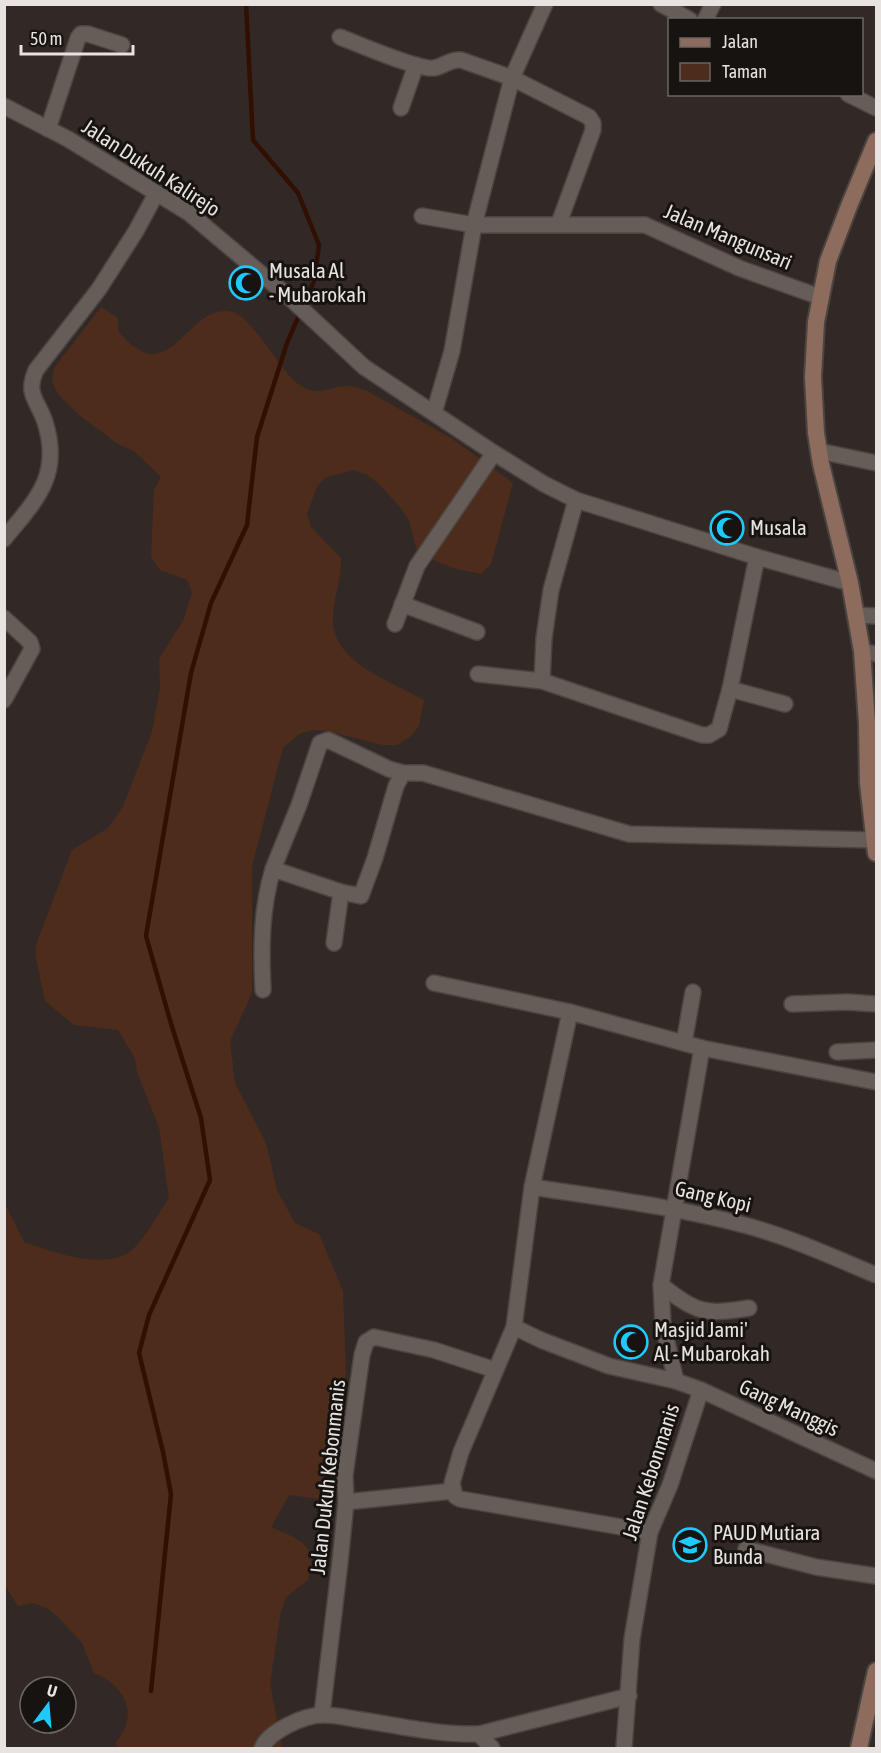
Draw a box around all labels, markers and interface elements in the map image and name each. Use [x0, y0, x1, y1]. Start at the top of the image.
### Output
scale bar [21, 18, 134, 56]
legend [668, 18, 863, 96]
text: 50 m [30, 28, 62, 49]
text: Jalan [722, 31, 758, 52]
text: Taman [722, 61, 767, 82]
street label: Jalan Dukuh Kalirejo [78, 114, 225, 221]
street label: Jalan Mangunsari [661, 198, 796, 274]
place label: Musala Al - Mubarokah [269, 258, 366, 306]
mosque icon: Musala Al - Mubarokah [228, 265, 264, 301]
mosque icon: Musala [709, 510, 745, 546]
place label: Musala [750, 515, 807, 539]
street label: Gang Kopi [673, 1176, 754, 1216]
place label: Masjid Jami' Al - Mubarokah [654, 1317, 770, 1365]
mosque icon: Masjid Jami' Al - Mubarokah [613, 1324, 649, 1360]
street label: Gang Manggis [736, 1374, 843, 1441]
street label: Jalan Dukuh Kebonmanis [305, 1378, 349, 1576]
street label: Jalan Kebonmanis [617, 1401, 683, 1543]
place label: PAUD Mutiara Bunda [713, 1520, 820, 1568]
school or university icon: PAUD Mutiara Bunda [672, 1527, 708, 1563]
north arrow [18, 1675, 78, 1735]
text: U [45, 1681, 59, 1701]

